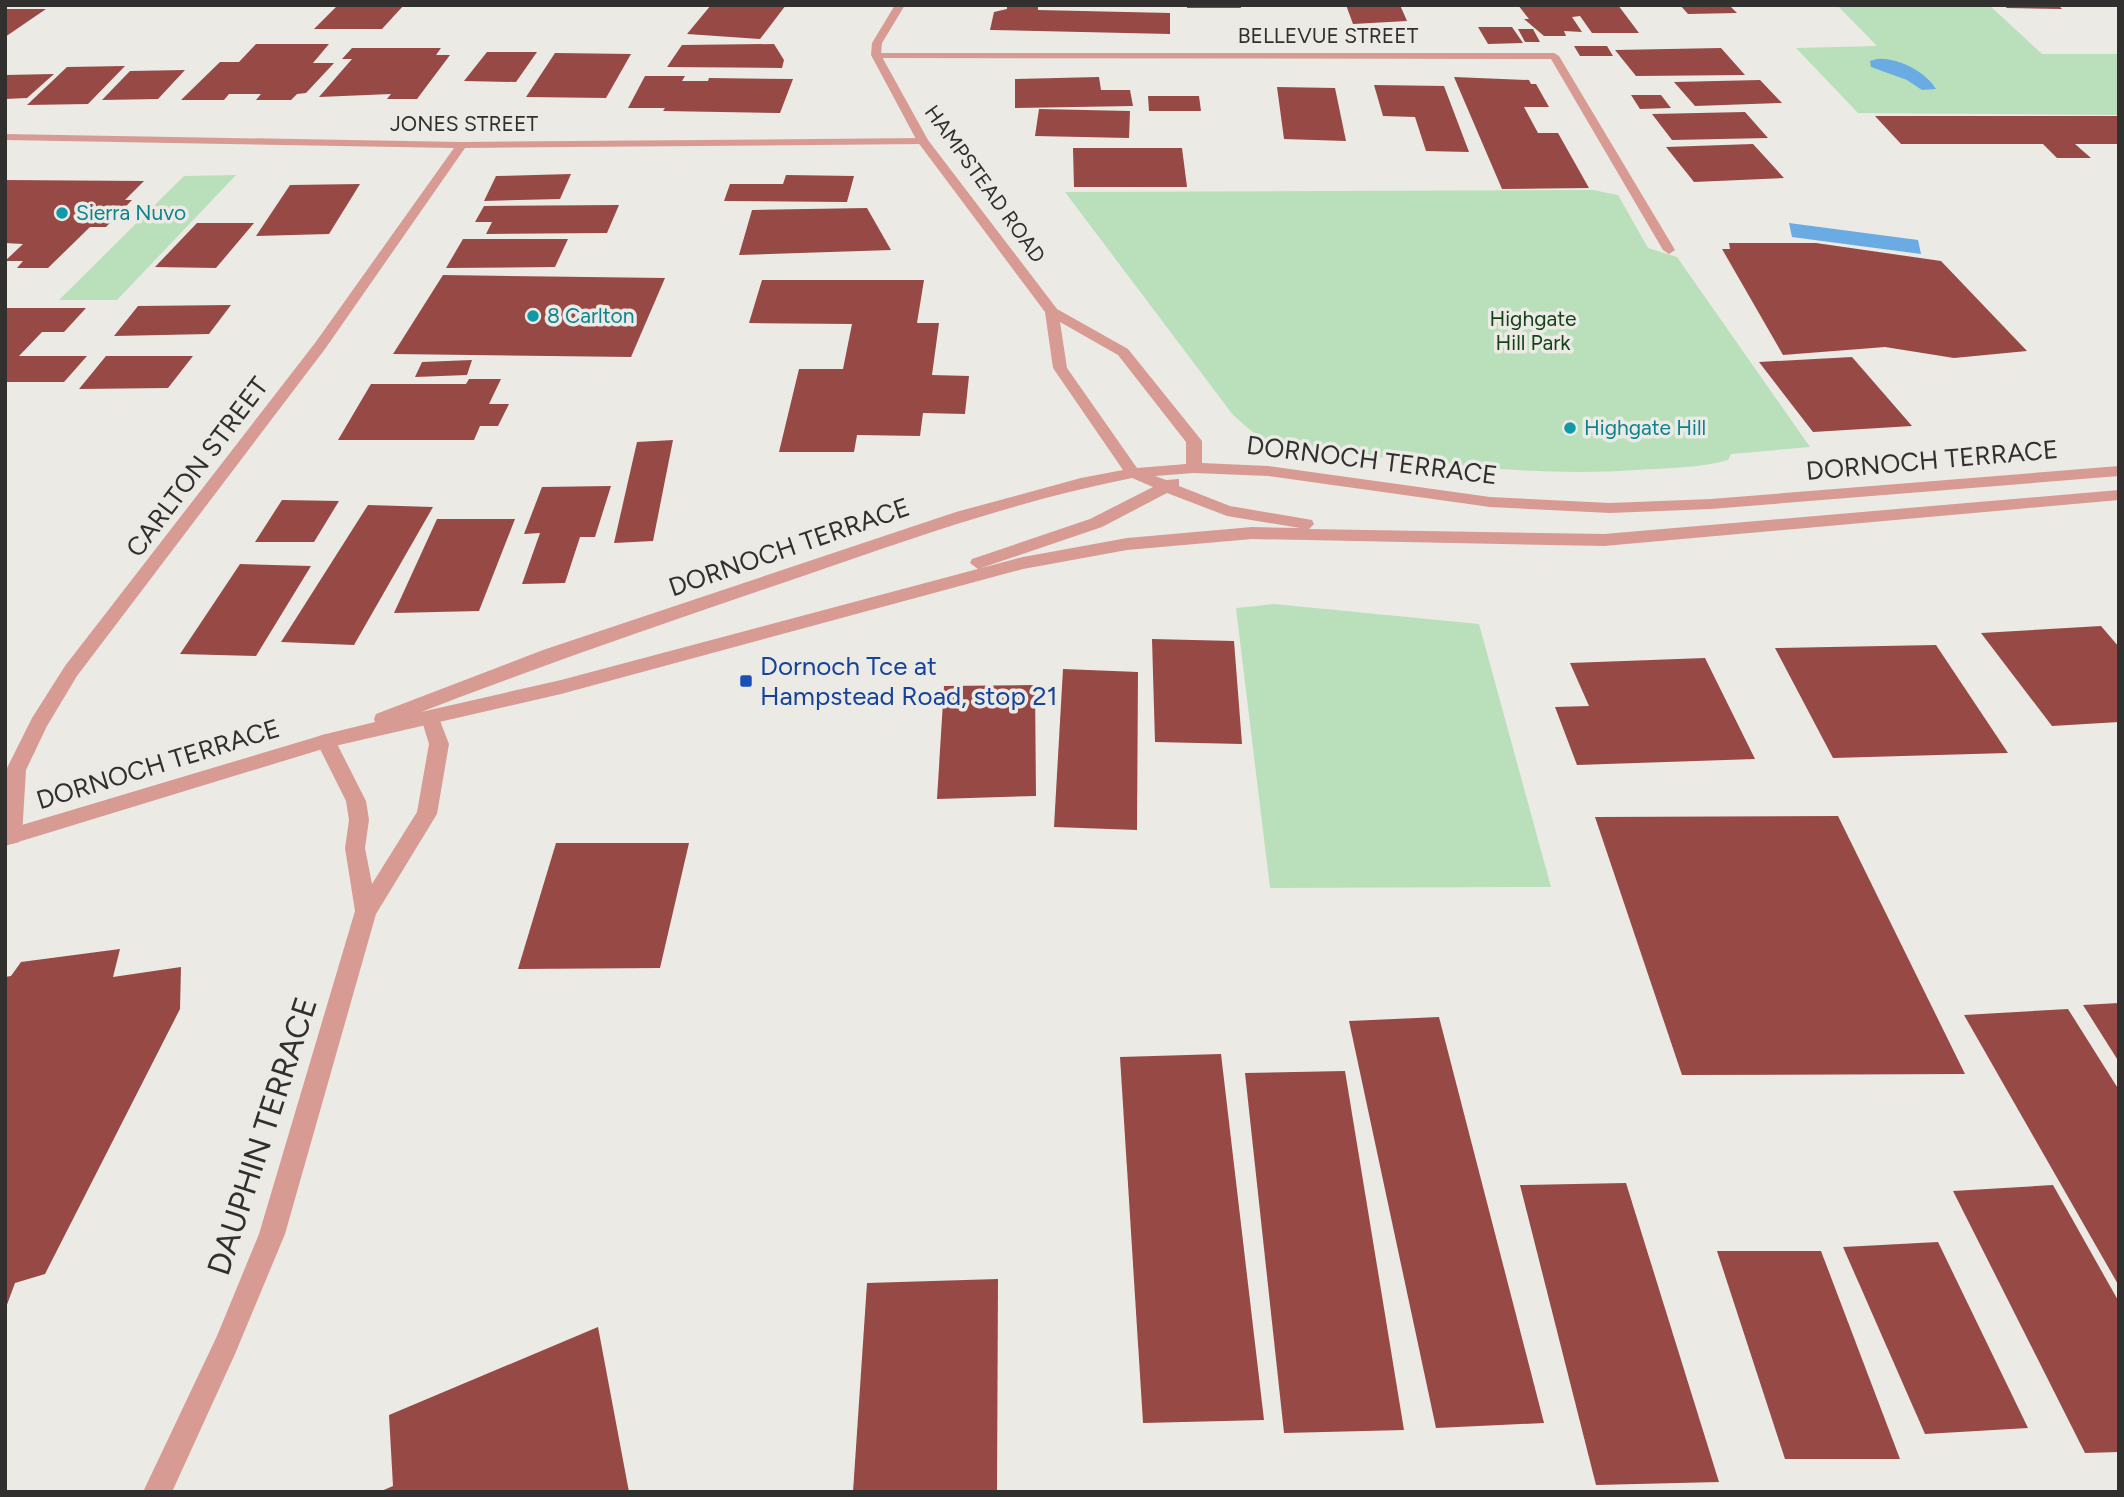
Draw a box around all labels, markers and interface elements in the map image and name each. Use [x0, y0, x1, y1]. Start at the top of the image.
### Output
street label: BELLEVUE STREET [1238, 23, 1419, 48]
street label: HAMPSTEAD ROAD [920, 100, 1051, 267]
street label: JONES STREET [390, 111, 538, 136]
place label: Sierra Nuvo [76, 200, 186, 225]
marker: Sierra Nuvo [54, 205, 70, 221]
place label: 8 Carlton [547, 303, 634, 328]
park label: Highgate Hill Park [1489, 306, 1577, 355]
marker: 8 Carlton [525, 308, 541, 324]
street label: CARLTON STREET [119, 370, 275, 563]
place label: Highgate Hill [1584, 415, 1706, 440]
marker: Highgate Hill [1562, 420, 1578, 436]
street label: DORNOCH TERRACE [1245, 429, 1499, 491]
street label: DORNOCH TERRACE [1805, 433, 2059, 487]
street label: DORNOCH TERRACE [664, 491, 914, 603]
place label: Dornoch Tce at Hampstead Road, stop 21 [760, 650, 1057, 712]
marker: Dornoch Tce at Hampstead Road, stop 21 [738, 673, 754, 689]
street label: DORNOCH TERRACE [32, 712, 284, 816]
street label: DAUPHIN TERRACE [199, 992, 325, 1280]

